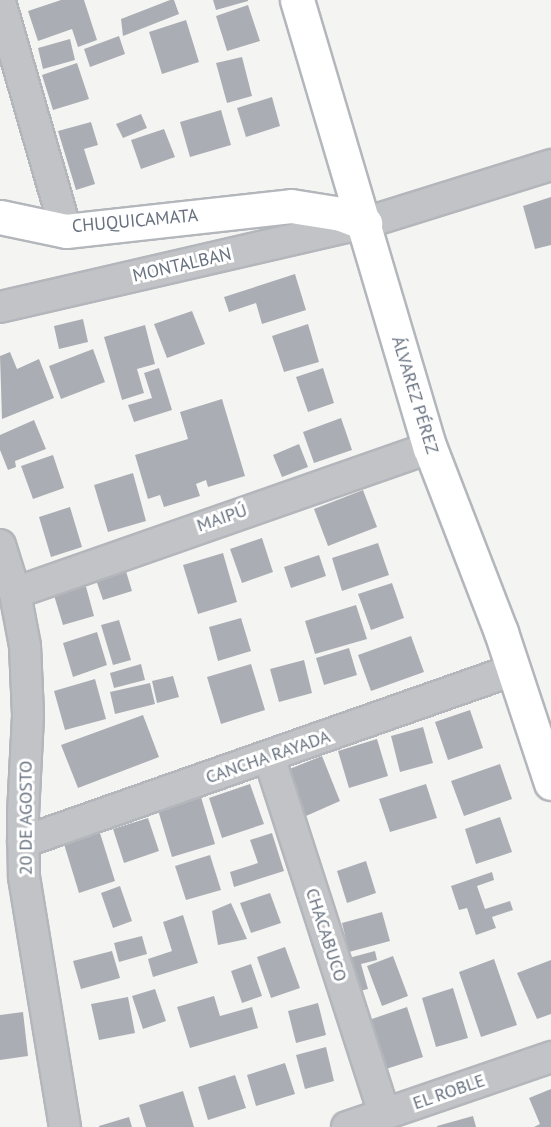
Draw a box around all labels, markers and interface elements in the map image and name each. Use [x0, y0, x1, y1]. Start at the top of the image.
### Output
street label: CHUQUICAMATA [71, 205, 199, 237]
street label: MONTALBAN [131, 243, 233, 287]
street label: ÁLVAREZ PÉREZ [387, 333, 443, 457]
street label: MAIPÚ [194, 499, 250, 537]
street label: CANCHA RAYADA [203, 725, 333, 789]
street label: 20 DE AGOSTO [15, 760, 37, 876]
street label: CHACABUCO [301, 885, 351, 985]
street label: EL ROBLE [410, 1070, 488, 1114]

